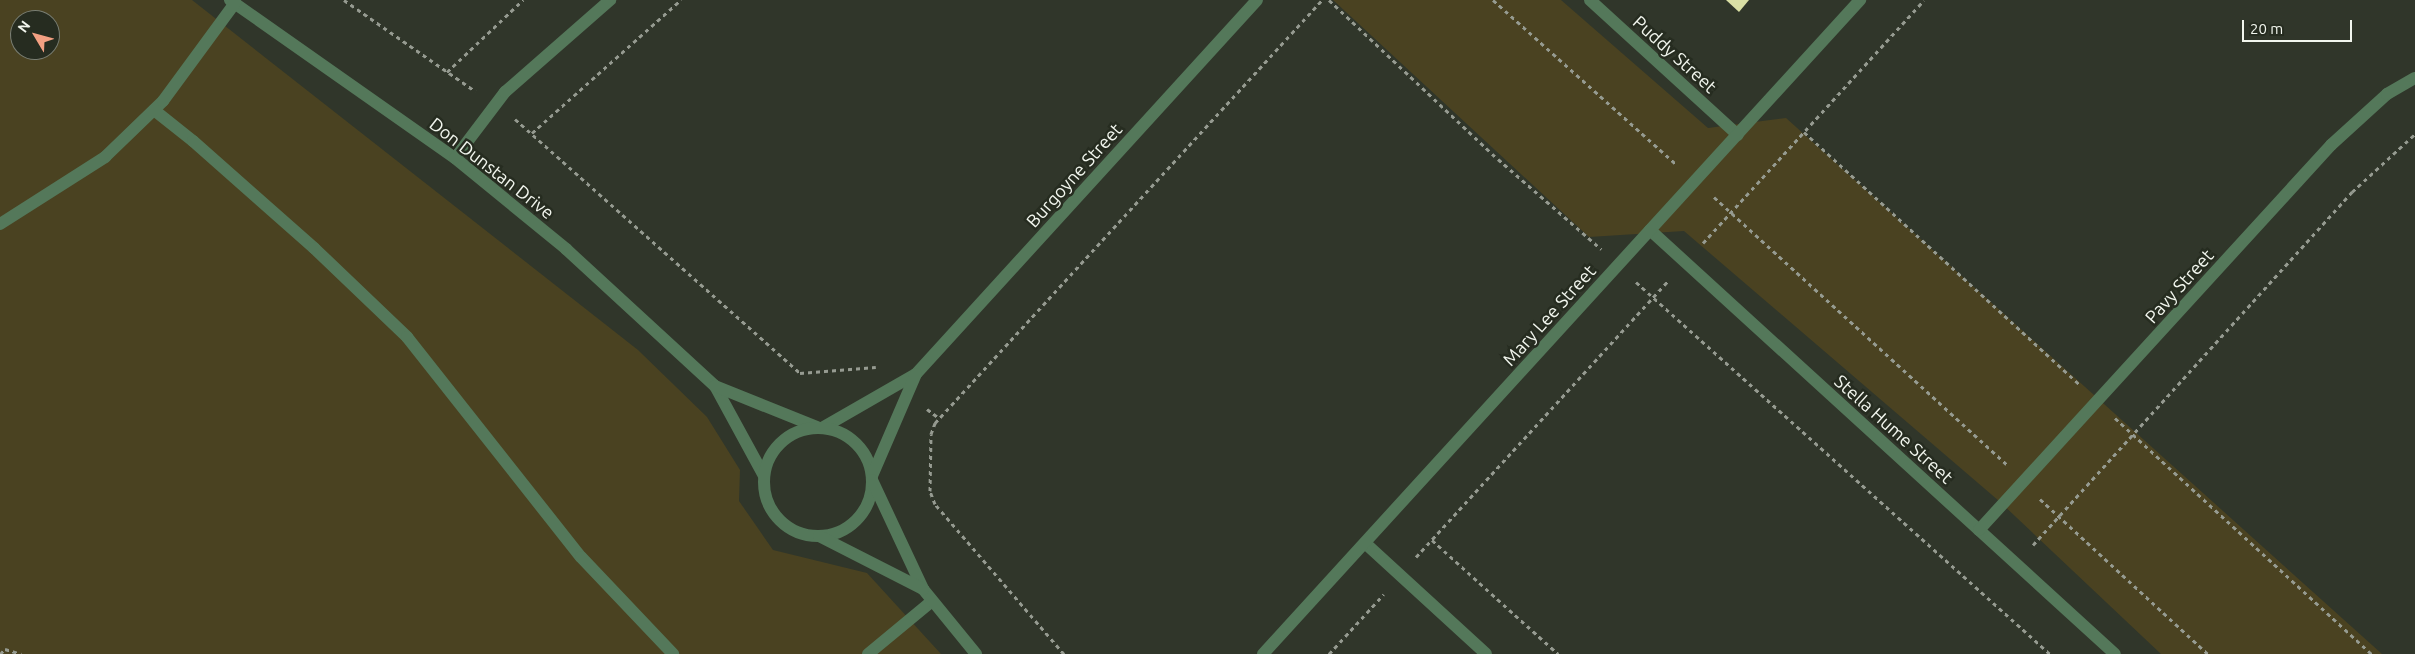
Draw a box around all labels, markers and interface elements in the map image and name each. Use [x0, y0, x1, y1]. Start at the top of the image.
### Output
north arrow [10, 10, 60, 60]
scale bar [2245, 10, 2355, 42]
street label: Puddy Street [1629, 11, 1721, 97]
text: N [14, 18, 33, 36]
text: 20 m [2250, 20, 2283, 37]
street label: Don Dunstan Drive [425, 113, 559, 223]
street label: Burgoyne Street [1022, 118, 1126, 232]
street label: Pavy Street [2140, 245, 2218, 327]
street label: Mary Lee Street [1498, 260, 1600, 370]
street label: Stella Hume Street [1830, 370, 1958, 488]

